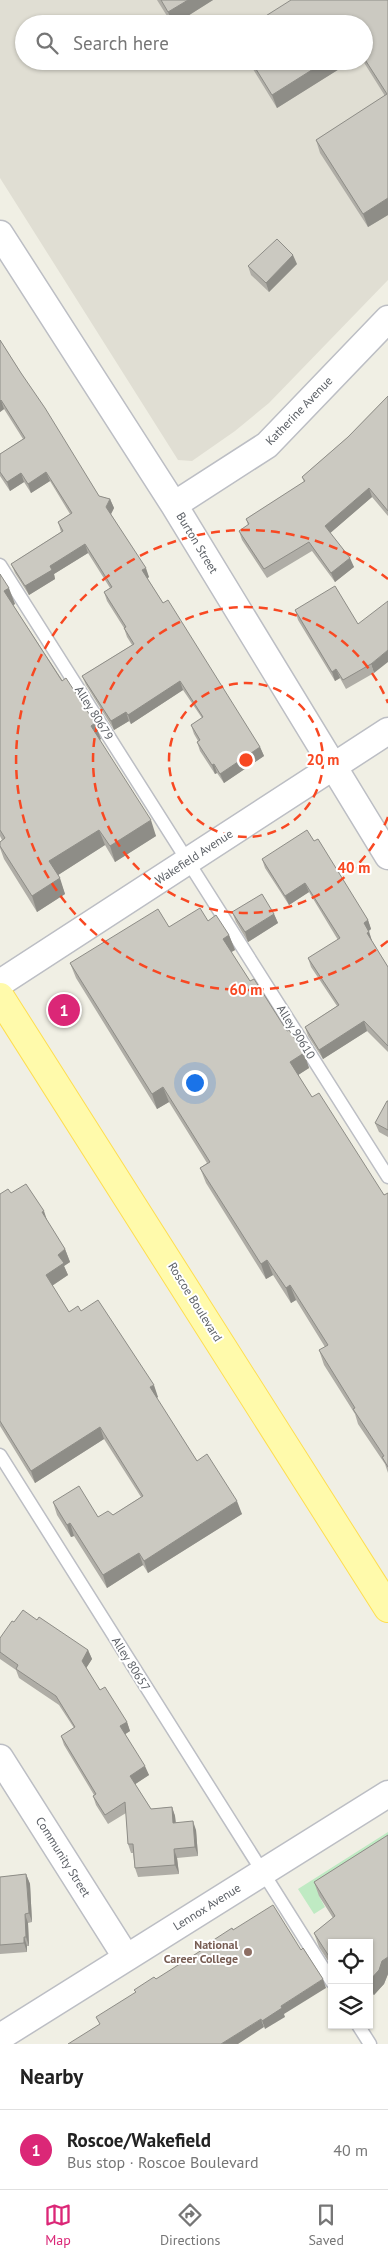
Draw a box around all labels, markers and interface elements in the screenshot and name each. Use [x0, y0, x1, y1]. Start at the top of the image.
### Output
search box [15, 15, 373, 70]
icon: search [33, 29, 61, 57]
text: Search here [73, 31, 169, 55]
street label: Katherine Avenue [262, 373, 335, 448]
street label: Burton Street [173, 509, 222, 576]
street label: Alley 80679 [72, 683, 117, 743]
text: 20 m [307, 750, 339, 769]
centre of rings [237, 751, 255, 769]
street label: Wakefield Avenue [152, 826, 236, 887]
text: 40 m [338, 858, 370, 877]
text: 60 m [230, 980, 262, 999]
pin: 1 [48, 991, 80, 1029]
street label: Alley 90610 [274, 1002, 319, 1062]
your location [182, 1070, 208, 1096]
street label: Roscoe Boulevard [165, 1259, 226, 1344]
street label: Alley 80657 [109, 1634, 154, 1694]
street label: Community Street [33, 1814, 94, 1900]
street label: Lennox Avenue [170, 1880, 243, 1933]
place label: National Career College [164, 1937, 238, 1966]
map controls [328, 1939, 373, 2029]
button: locate [328, 1939, 373, 1984]
marker: National Career College [242, 1946, 254, 1958]
button: layers [328, 1984, 373, 2029]
text: Nearby [20, 2063, 83, 2090]
text: Roscoe/Wakefield [67, 2128, 211, 2152]
text: 1 [31, 2140, 41, 2160]
text: 40 m [333, 2140, 368, 2160]
text: Bus stop · Roscoe Boulevard [67, 2152, 259, 2172]
tab: Map [44, 2201, 72, 2249]
tab: Directions [160, 2201, 220, 2249]
tab: Saved [308, 2201, 344, 2249]

